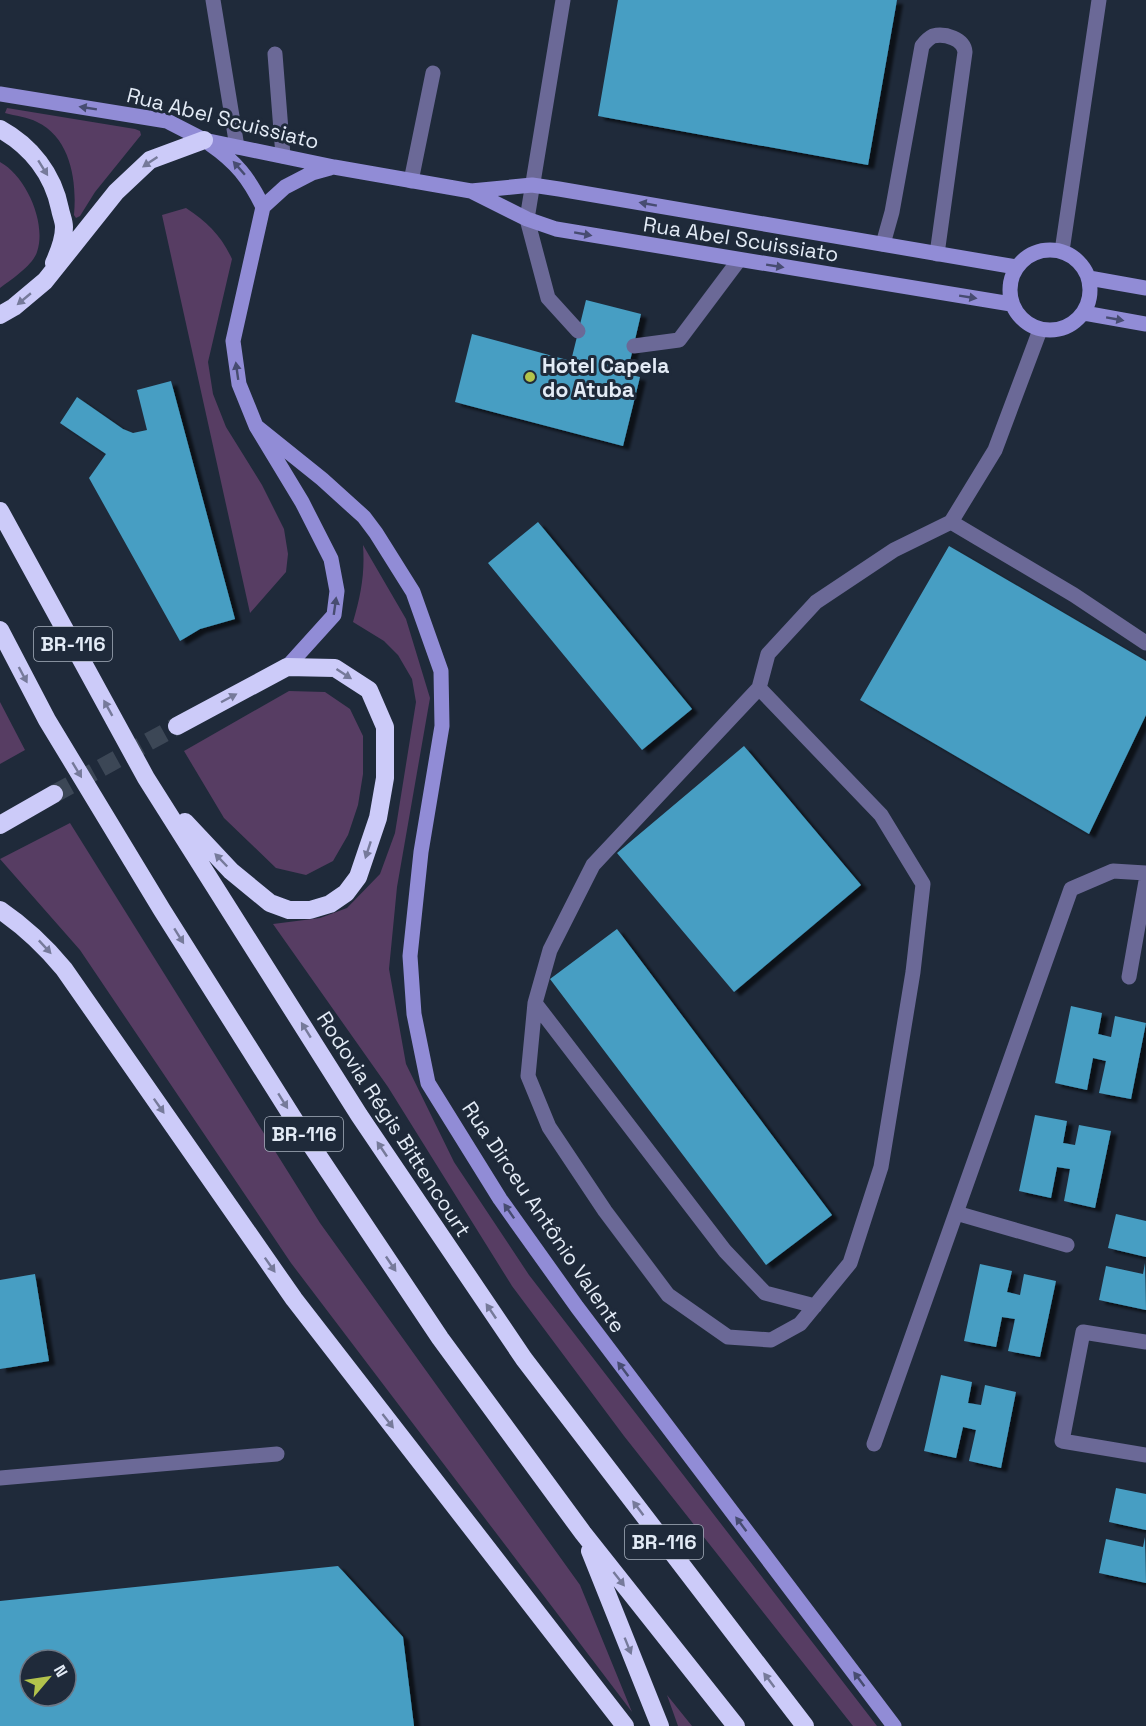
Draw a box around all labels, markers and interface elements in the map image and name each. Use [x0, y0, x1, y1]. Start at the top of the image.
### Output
street label: Rua Abel Scuissiato [124, 81, 322, 155]
one-way arrow [78, 104, 97, 113]
one-way arrow [143, 156, 159, 168]
one-way arrow [37, 160, 48, 176]
one-way arrow [233, 161, 246, 176]
one-way arrow [638, 199, 657, 208]
street label: Rua Abel Scuissiato [641, 210, 841, 268]
one-way arrow [574, 229, 593, 238]
one-way arrow [766, 262, 785, 271]
one-way arrow [17, 292, 32, 305]
one-way arrow [959, 292, 978, 301]
one-way arrow [1106, 315, 1125, 324]
place label: Hotel Capela do Atuba [542, 352, 669, 403]
one-way arrow [232, 361, 241, 380]
marker: Hotel Capela do Atuba [523, 370, 537, 384]
one-way arrow [330, 596, 339, 615]
road number: BR-116 [34, 627, 112, 661]
one-way arrow [18, 666, 28, 684]
one-way arrow [336, 668, 352, 679]
one-way arrow [220, 694, 237, 703]
one-way arrow [103, 699, 113, 716]
one-way arrow [72, 762, 83, 778]
one-way arrow [363, 841, 372, 859]
one-way arrow [214, 853, 228, 868]
one-way arrow [173, 928, 184, 944]
one-way arrow [38, 940, 52, 955]
street label: Rodovia Régis Bittencourt [311, 1006, 477, 1242]
one-way arrow [300, 1022, 311, 1038]
one-way arrow [277, 1093, 288, 1109]
street label: Rua Dirceu Antônio Valente [456, 1096, 632, 1338]
one-way arrow [153, 1097, 165, 1113]
road number: BR-116 [265, 1117, 343, 1151]
one-way arrow [377, 1141, 388, 1157]
one-way arrow [503, 1203, 515, 1219]
one-way arrow [385, 1255, 396, 1272]
one-way arrow [264, 1257, 276, 1273]
one-way arrow [485, 1303, 497, 1319]
one-way arrow [618, 1361, 630, 1376]
one-way arrow [382, 1413, 394, 1428]
one-way arrow [632, 1500, 644, 1516]
one-way arrow [735, 1516, 748, 1532]
road number: BR-116 [625, 1525, 703, 1559]
one-way arrow [613, 1571, 626, 1587]
one-way arrow [624, 1637, 633, 1655]
north arrow [18, 1648, 78, 1708]
text: N [49, 1661, 72, 1681]
one-way arrow [764, 1672, 776, 1687]
one-way arrow [853, 1672, 865, 1688]

